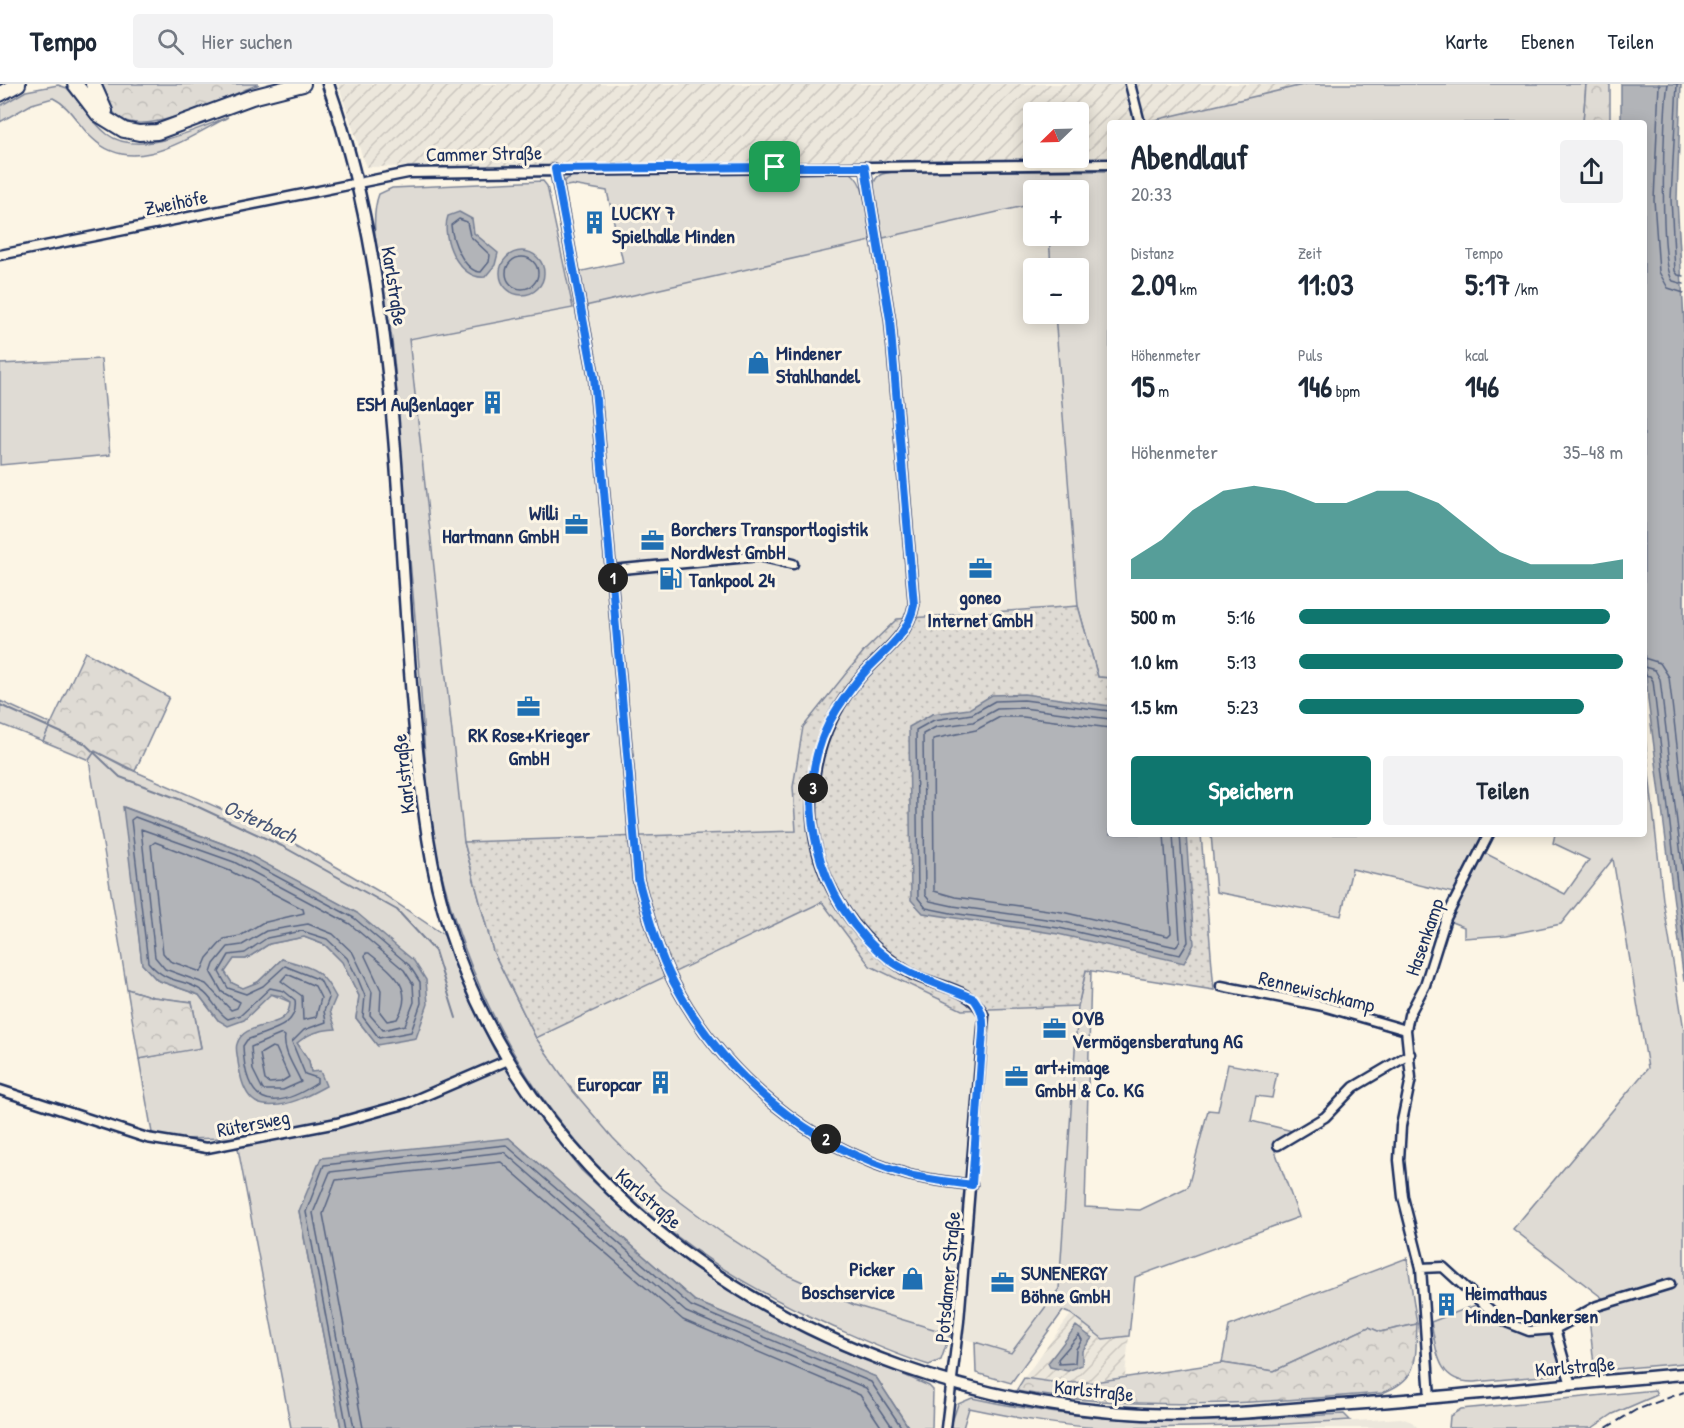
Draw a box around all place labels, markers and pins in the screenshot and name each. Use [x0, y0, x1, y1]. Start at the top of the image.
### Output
pin [749, 141, 800, 192]
place label: LUCKY 7 Spielhalle Minden [612, 199, 735, 250]
building icon: LUCKY 7 Spielhalle Minden [581, 210, 607, 236]
place label: Mindener Stahlhandel [776, 339, 861, 389]
shop icon: Mindener Stahlhandel [745, 350, 771, 376]
place label: ESM Außenlager [356, 390, 474, 418]
building icon: ESM Außenlager [479, 390, 505, 416]
place label: Willi Hartmann GmbH [442, 499, 560, 549]
office icon: Willi Hartmann GmbH [564, 511, 590, 537]
place label: Borchers Transportlogistik NordWest GmbH [671, 515, 869, 565]
office icon: Borchers Transportlogistik NordWest GmbH [640, 527, 666, 553]
office icon: goneo Internet GmbH [967, 556, 993, 582]
pin: 1 [598, 563, 628, 593]
fuel station icon: Tankpool 24 [658, 566, 684, 592]
place label: Tankpool 24 [688, 566, 775, 594]
place label: goneo Internet GmbH [927, 583, 1033, 633]
office icon: RK Rose+Krieger GmbH [516, 693, 542, 719]
place label: RK Rose+Krieger GmbH [468, 721, 590, 771]
pin: 3 [798, 773, 828, 803]
place label: OVB Vermögensberatung AG [1072, 1004, 1243, 1055]
office icon: OVB Vermögensberatung AG [1041, 1015, 1067, 1041]
place label: art+image GmbH & Co. KG [1035, 1053, 1144, 1103]
office icon: art+image GmbH & Co. KG [1004, 1064, 1030, 1090]
place label: Europcar [578, 1070, 642, 1098]
building icon: Europcar [647, 1070, 673, 1096]
pin: 2 [811, 1124, 841, 1154]
place label: Picker Boschservice [801, 1255, 895, 1305]
place label: SUNENERGY Böhne GmbH [1021, 1259, 1111, 1309]
shop icon: Picker Boschservice [900, 1266, 926, 1292]
office icon: SUNENERGY Böhne GmbH [990, 1270, 1016, 1296]
place label: Heimathaus Minden-Dankersen [1465, 1279, 1598, 1329]
building icon: Heimathaus Minden-Dankersen [1434, 1291, 1460, 1317]

